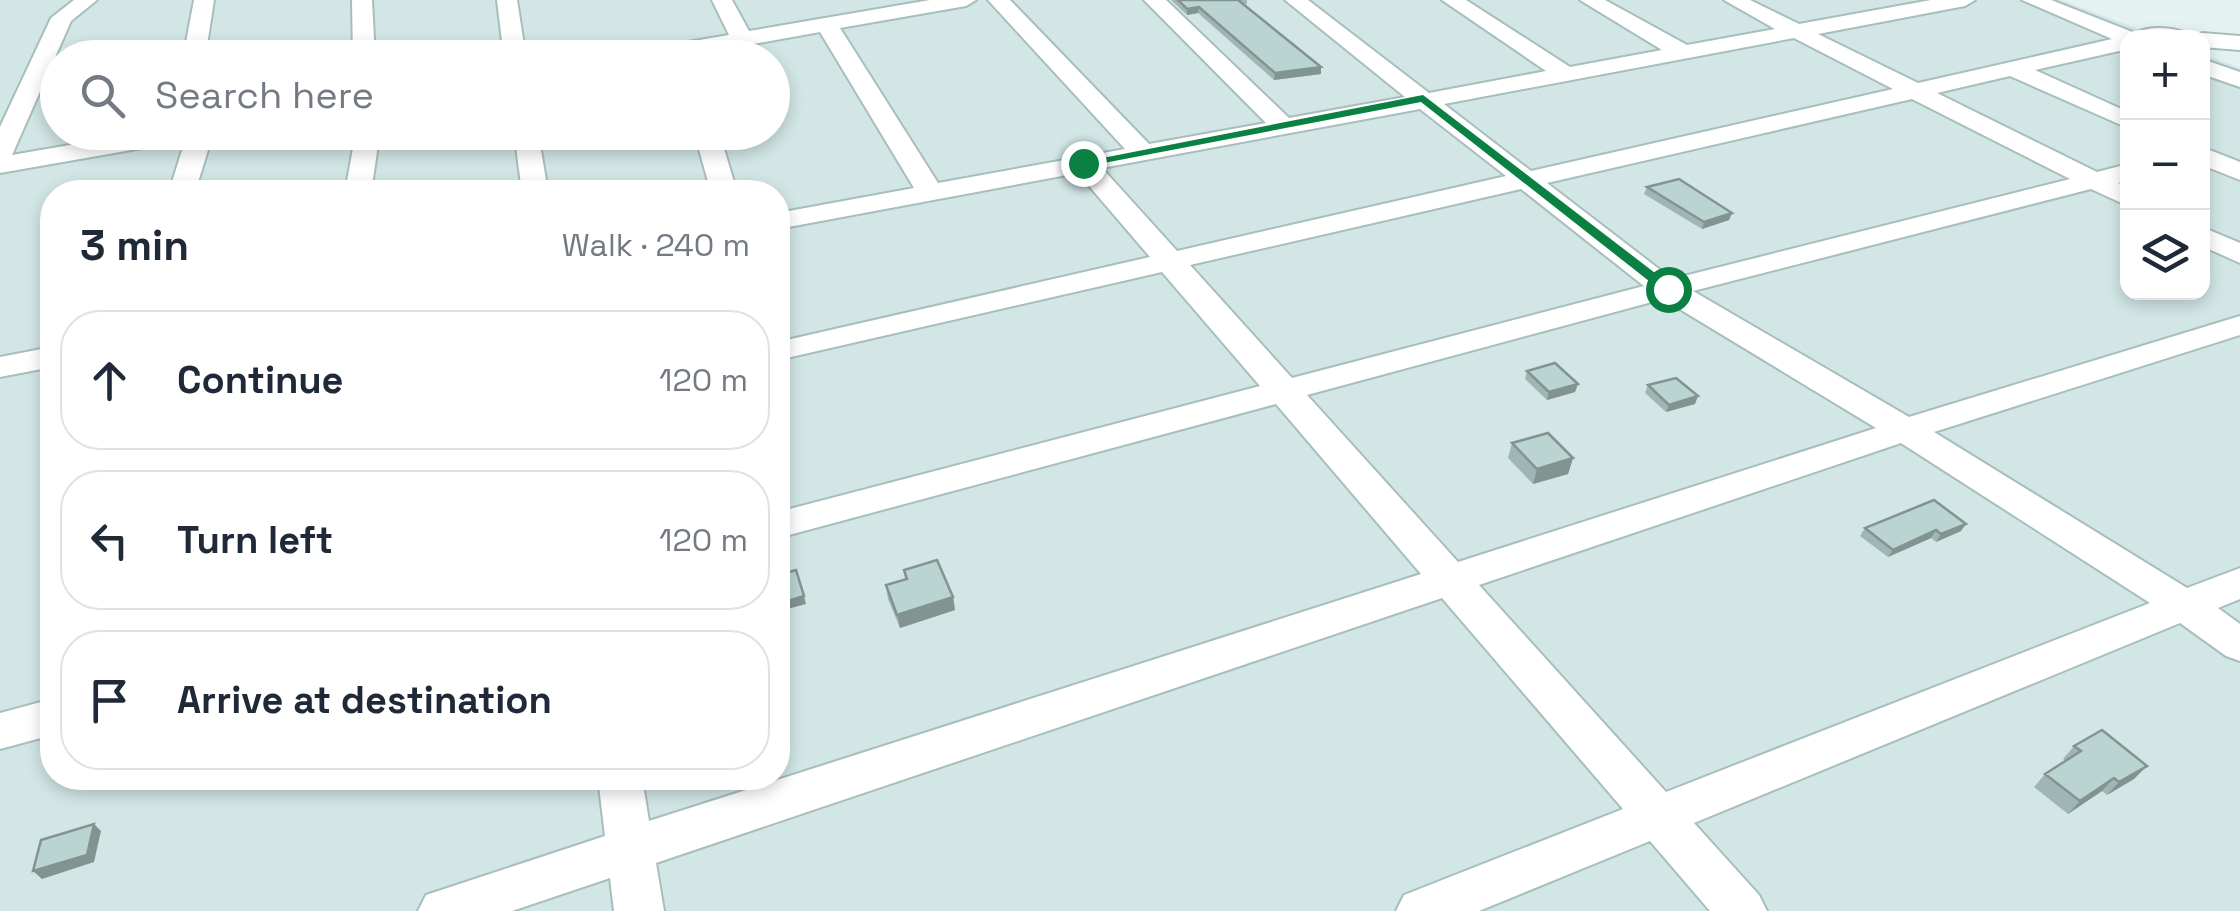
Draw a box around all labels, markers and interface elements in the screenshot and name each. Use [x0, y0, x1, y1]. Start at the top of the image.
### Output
map controls [2120, 30, 2210, 300]
button: + [2120, 30, 2210, 120]
search box [40, 40, 790, 150]
icon: search [75, 68, 130, 123]
text: Search here [155, 71, 374, 119]
button: − [2120, 120, 2210, 210]
route end [1061, 141, 1107, 187]
button: layers [2120, 210, 2210, 300]
text: 3 min [80, 219, 189, 272]
text: Walk · 240 m [562, 225, 750, 265]
route start [1646, 267, 1692, 313]
icon: ahead [82, 353, 137, 408]
text: Continue [177, 356, 343, 404]
text: 120 m [659, 360, 748, 400]
icon: left [82, 513, 137, 568]
text: Turn left [177, 516, 333, 564]
text: 120 m [659, 520, 748, 560]
icon: arrive [82, 673, 137, 728]
text: Arrive at destination [177, 676, 552, 724]

